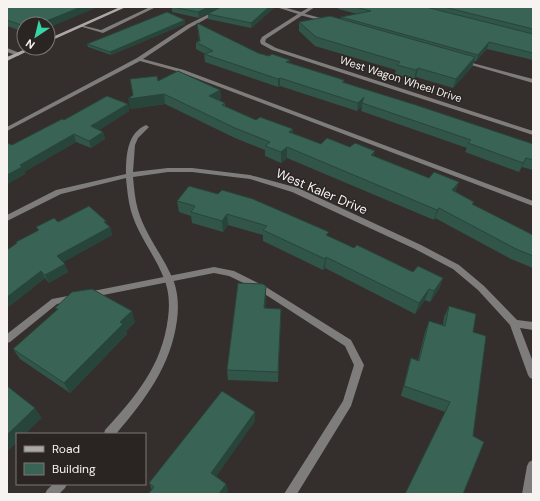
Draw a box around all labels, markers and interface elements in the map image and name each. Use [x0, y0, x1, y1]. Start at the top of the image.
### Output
north arrow [16, 16, 56, 56]
text: N [23, 36, 38, 52]
street label: West Wagon Wheel Drive [338, 53, 464, 105]
street label: West Kaler Drive [273, 165, 370, 218]
legend [16, 433, 146, 485]
text: Road [52, 441, 80, 457]
text: Building [52, 461, 96, 477]

